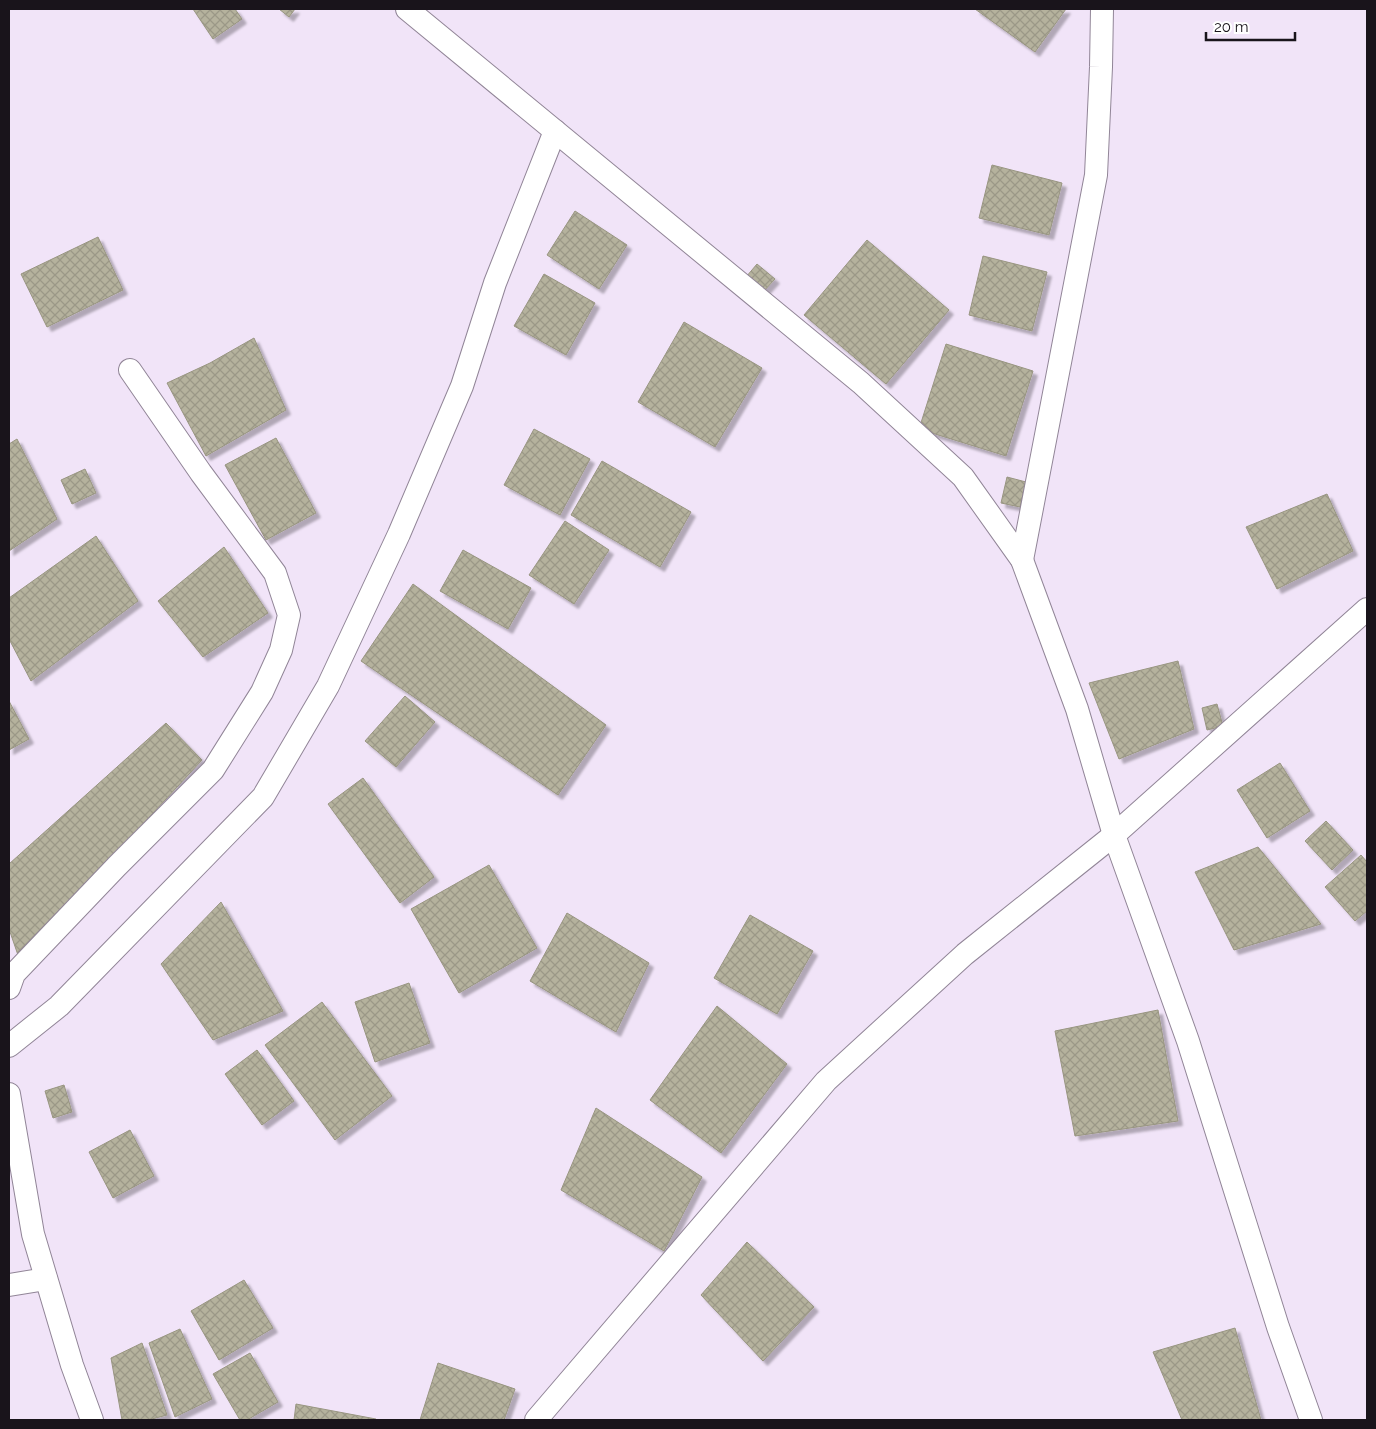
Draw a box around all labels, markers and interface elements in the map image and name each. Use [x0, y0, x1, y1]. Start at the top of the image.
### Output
scale bar [1206, 10, 1295, 42]
text: 20 m [1214, 18, 1249, 36]

